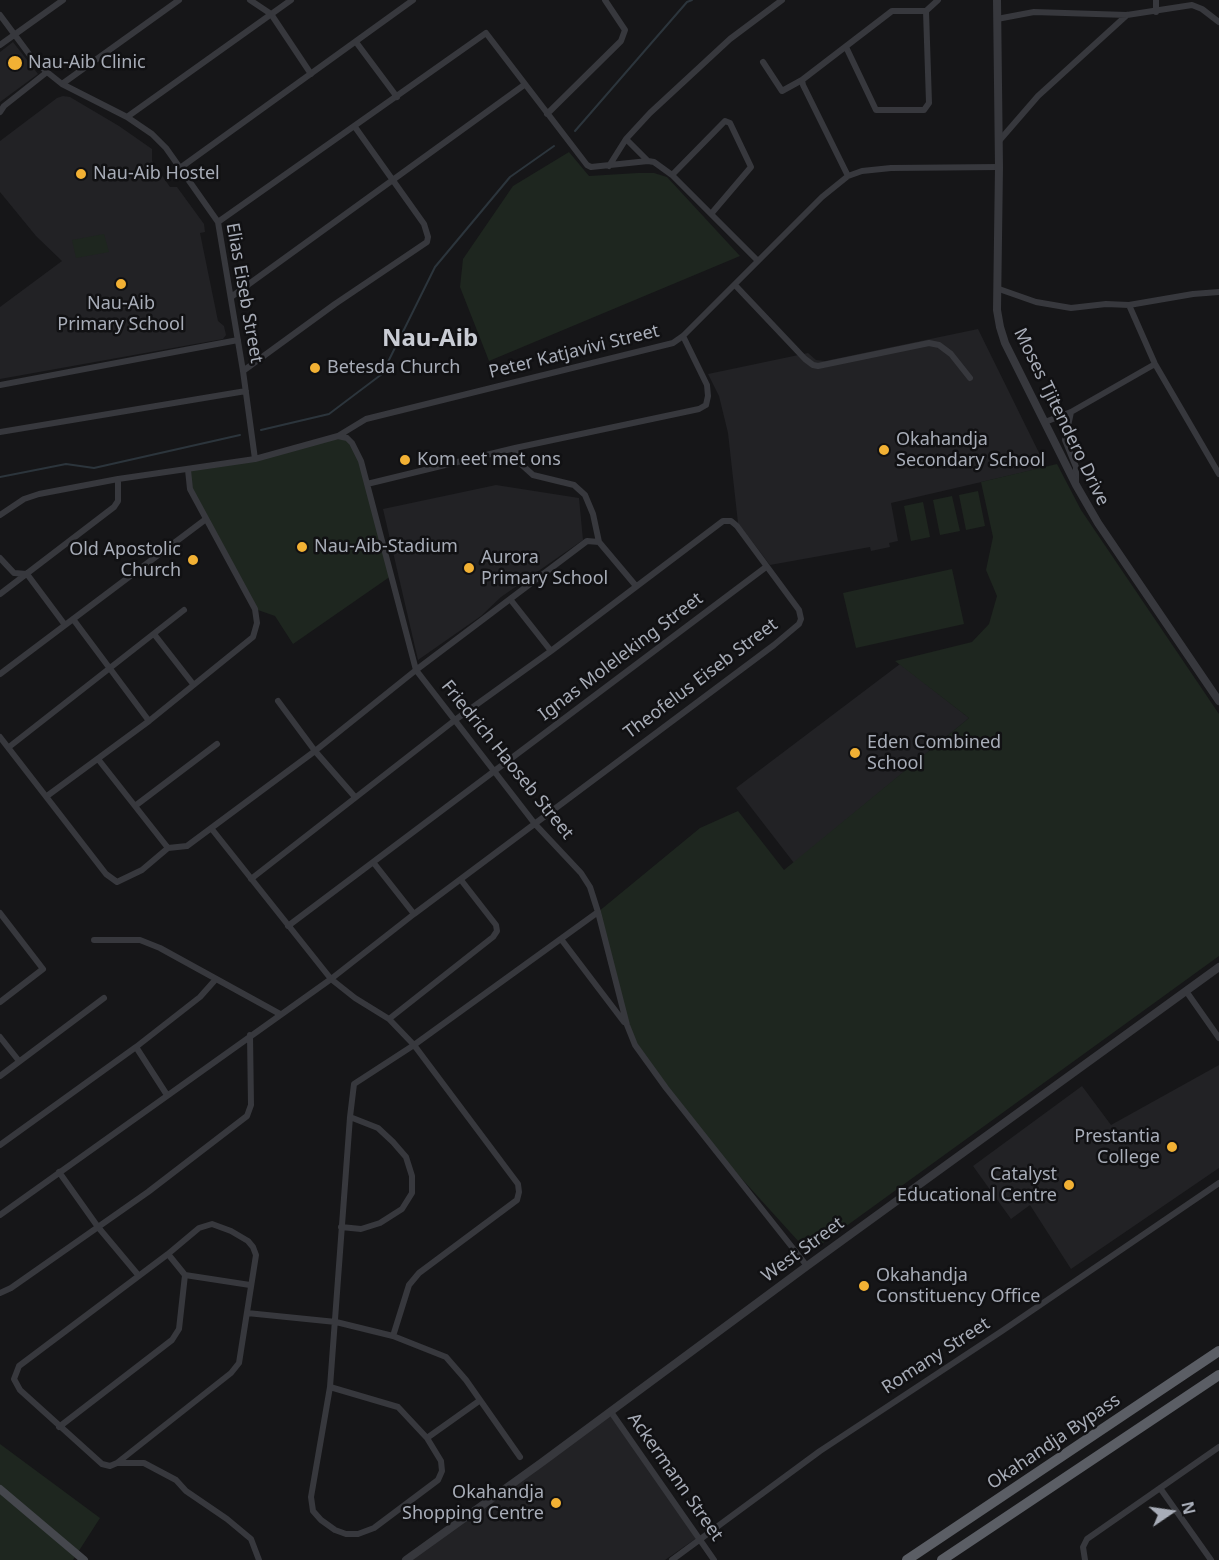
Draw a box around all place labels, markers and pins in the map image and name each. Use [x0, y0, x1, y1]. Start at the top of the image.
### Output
place label: Nau-Aib Clinic [28, 52, 146, 74]
marker: Nau-Aib Clinic [6, 54, 24, 72]
place label: Nau-Aib Hostel [93, 163, 220, 185]
marker: Nau-Aib Hostel [74, 167, 88, 181]
marker: Nau-Aib Primary School [114, 277, 128, 291]
place label: Nau-Aib Primary School [57, 293, 185, 336]
place label: Betesda Church [327, 357, 460, 379]
marker: Betesda Church [308, 361, 322, 375]
place label: Okahandja Secondary School [896, 429, 1045, 472]
marker: Okahandja Secondary School [877, 443, 891, 457]
place label: Kom eet met ons [417, 449, 561, 471]
marker: Kom eet met ons [398, 453, 412, 467]
place label: Nau-Aib-Stadium [314, 536, 458, 558]
place label: Old Apostolic Church [69, 539, 181, 582]
marker: Nau-Aib-Stadium [295, 540, 309, 554]
place label: Aurora Primary School [481, 547, 608, 590]
marker: Old Apostolic Church [186, 553, 200, 567]
marker: Aurora Primary School [462, 561, 476, 575]
place label: Eden Combined School [867, 732, 1001, 774]
marker: Eden Combined School [848, 746, 862, 760]
place label: Prestantia College [1074, 1126, 1160, 1168]
marker: Prestantia College [1165, 1140, 1179, 1154]
place label: Catalyst Educational Centre [897, 1164, 1057, 1206]
marker: Catalyst Educational Centre [1062, 1178, 1076, 1192]
place label: Okahandja Constituency Office [876, 1265, 1040, 1308]
marker: Okahandja Constituency Office [857, 1279, 871, 1293]
place label: Okahandja Shopping Centre [402, 1482, 544, 1524]
marker: Okahandja Shopping Centre [549, 1496, 563, 1510]

